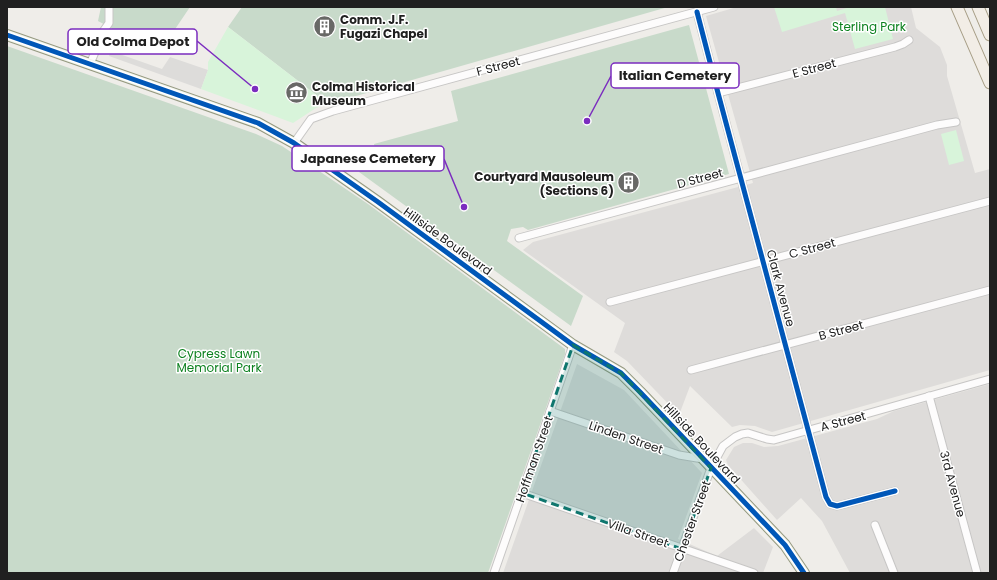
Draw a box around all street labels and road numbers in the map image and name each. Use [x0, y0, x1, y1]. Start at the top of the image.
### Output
street label: F Street [474, 52, 522, 80]
street label: E Street [790, 54, 838, 82]
street label: D Street [675, 164, 725, 192]
street label: Hillside Boulevard [400, 203, 496, 279]
street label: C Street [787, 234, 837, 262]
street label: Clark Avenue [763, 248, 799, 328]
street label: B Street [817, 316, 865, 344]
street label: Hillside Boulevard [660, 399, 744, 487]
street label: A Street [818, 407, 868, 435]
street label: Hoffman Street [511, 414, 557, 504]
street label: Linden Street [587, 416, 665, 458]
street label: 3rd Avenue [936, 449, 970, 519]
street label: Chester Street [669, 478, 715, 564]
street label: Villa Street [605, 515, 671, 551]

